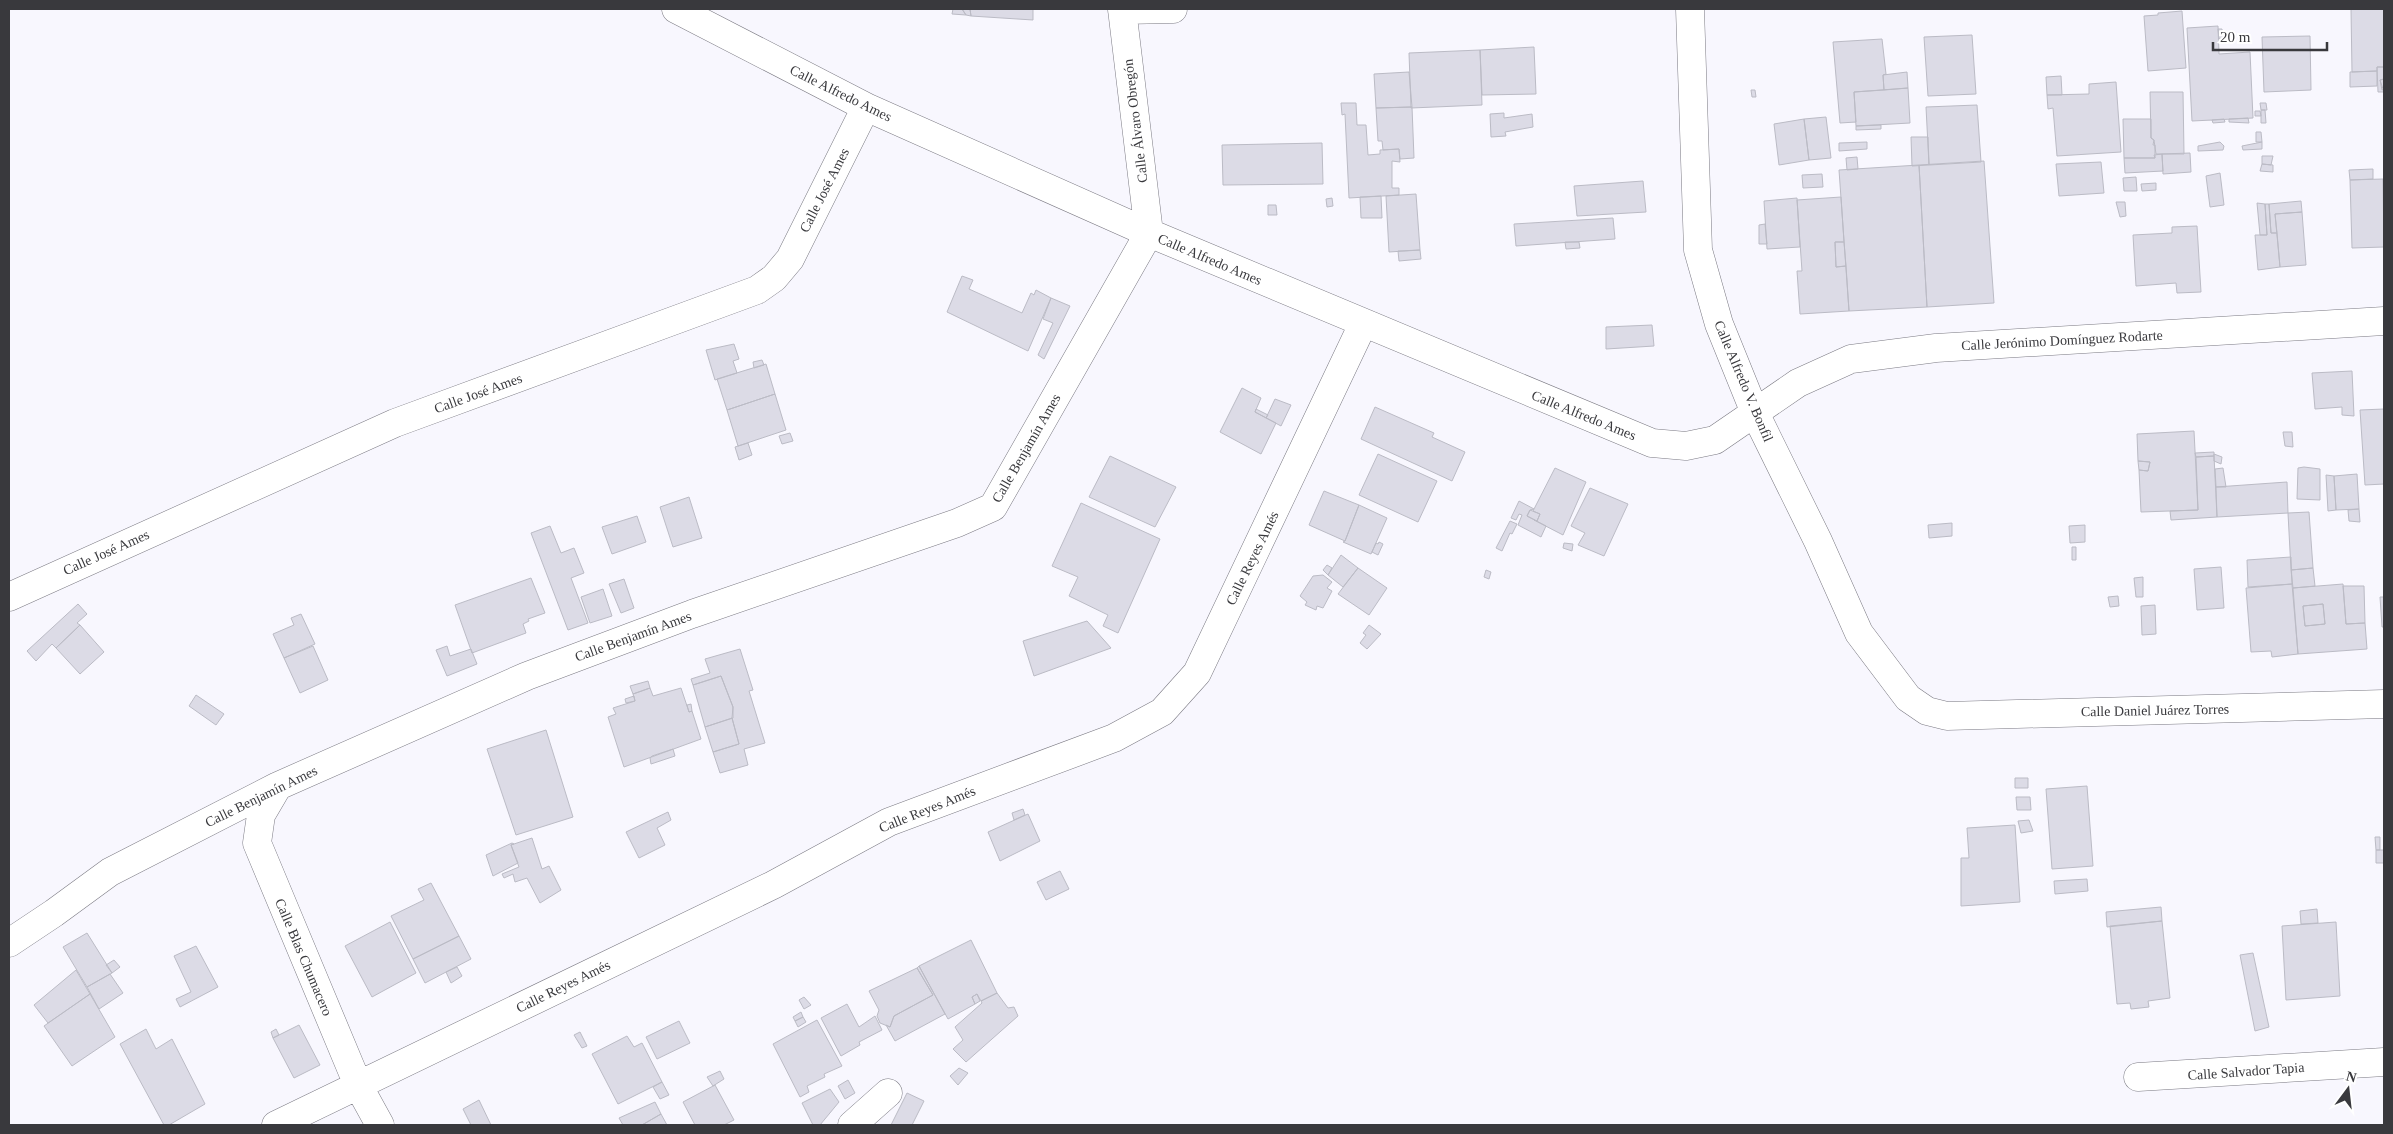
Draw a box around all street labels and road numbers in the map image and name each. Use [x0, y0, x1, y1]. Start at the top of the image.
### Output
street label: Calle Álvaro Obregón [1119, 58, 1151, 184]
street label: Calle Alfredo Ames [788, 62, 894, 125]
street label: Calle José Ames [797, 146, 852, 235]
street label: Calle Alfredo Ames [1156, 231, 1264, 288]
street label: Calle Alfredo V. Bonfil [1711, 318, 1776, 444]
street label: Calle Jerónimo Domínguez Rodarte [1961, 328, 2163, 353]
street label: Calle José Ames [432, 371, 524, 416]
street label: Calle Alfredo Ames [1529, 388, 1638, 443]
street label: Calle Benjamín Ames [989, 391, 1064, 505]
street label: Calle Reyes Amés [1223, 509, 1282, 608]
street label: Calle José Ames [61, 527, 152, 578]
street label: Calle Benjamín Ames [573, 608, 693, 665]
street label: Calle Daniel Juárez Torres [2081, 702, 2229, 719]
street label: Calle Benjamín Ames [203, 763, 320, 830]
street label: Calle Reyes Amés [877, 783, 978, 836]
street label: Calle Blas Chumacero [272, 896, 335, 1018]
street label: Calle Reyes Amés [514, 957, 613, 1016]
street label: Calle Salvador Tapia [2187, 1060, 2306, 1083]

